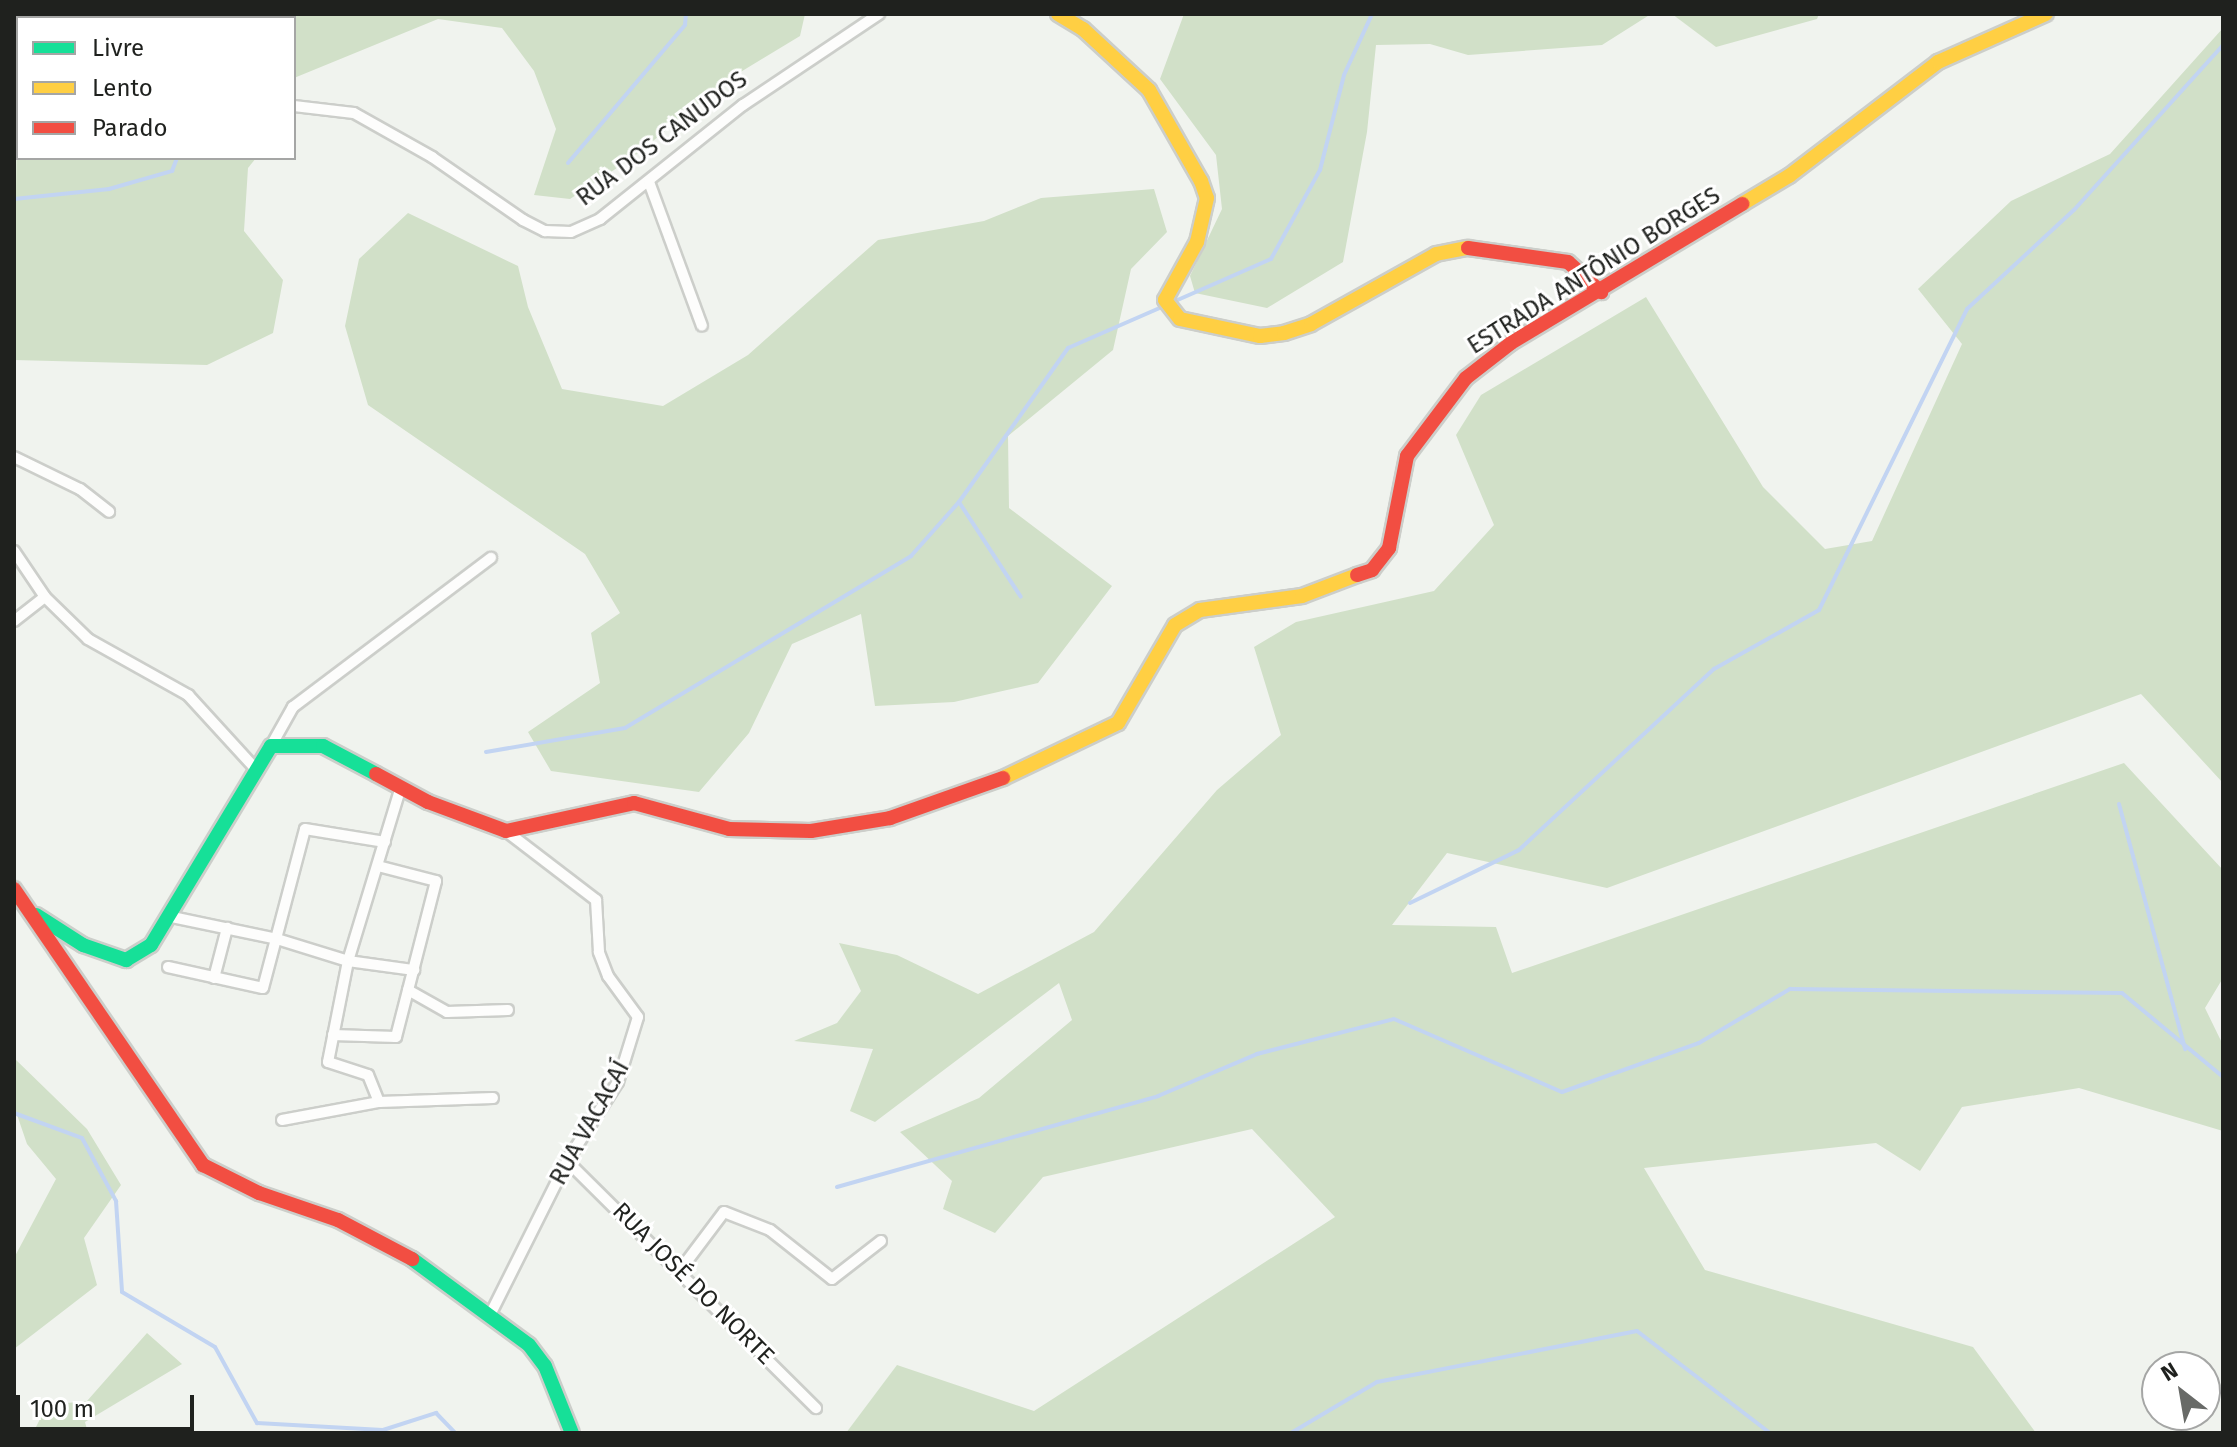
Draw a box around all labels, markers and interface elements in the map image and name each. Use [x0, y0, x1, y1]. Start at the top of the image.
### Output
legend [16, 16, 296, 160]
text: Livre [92, 34, 144, 62]
street label: RUA DOS CANUDOS [571, 65, 753, 213]
text: Lento [92, 74, 153, 102]
text: Parado [92, 114, 168, 142]
street label: ESTRADA ANTÔNIO BORGES [1462, 181, 1726, 361]
street label: RUA VACACAÍ [544, 1056, 636, 1190]
street label: RUA JOSÉ DO NORTE [606, 1197, 780, 1371]
north arrow [2141, 1351, 2221, 1431]
text: N [2156, 1356, 2183, 1387]
scale bar [20, 1379, 198, 1429]
text: 100 m [30, 1395, 94, 1423]

